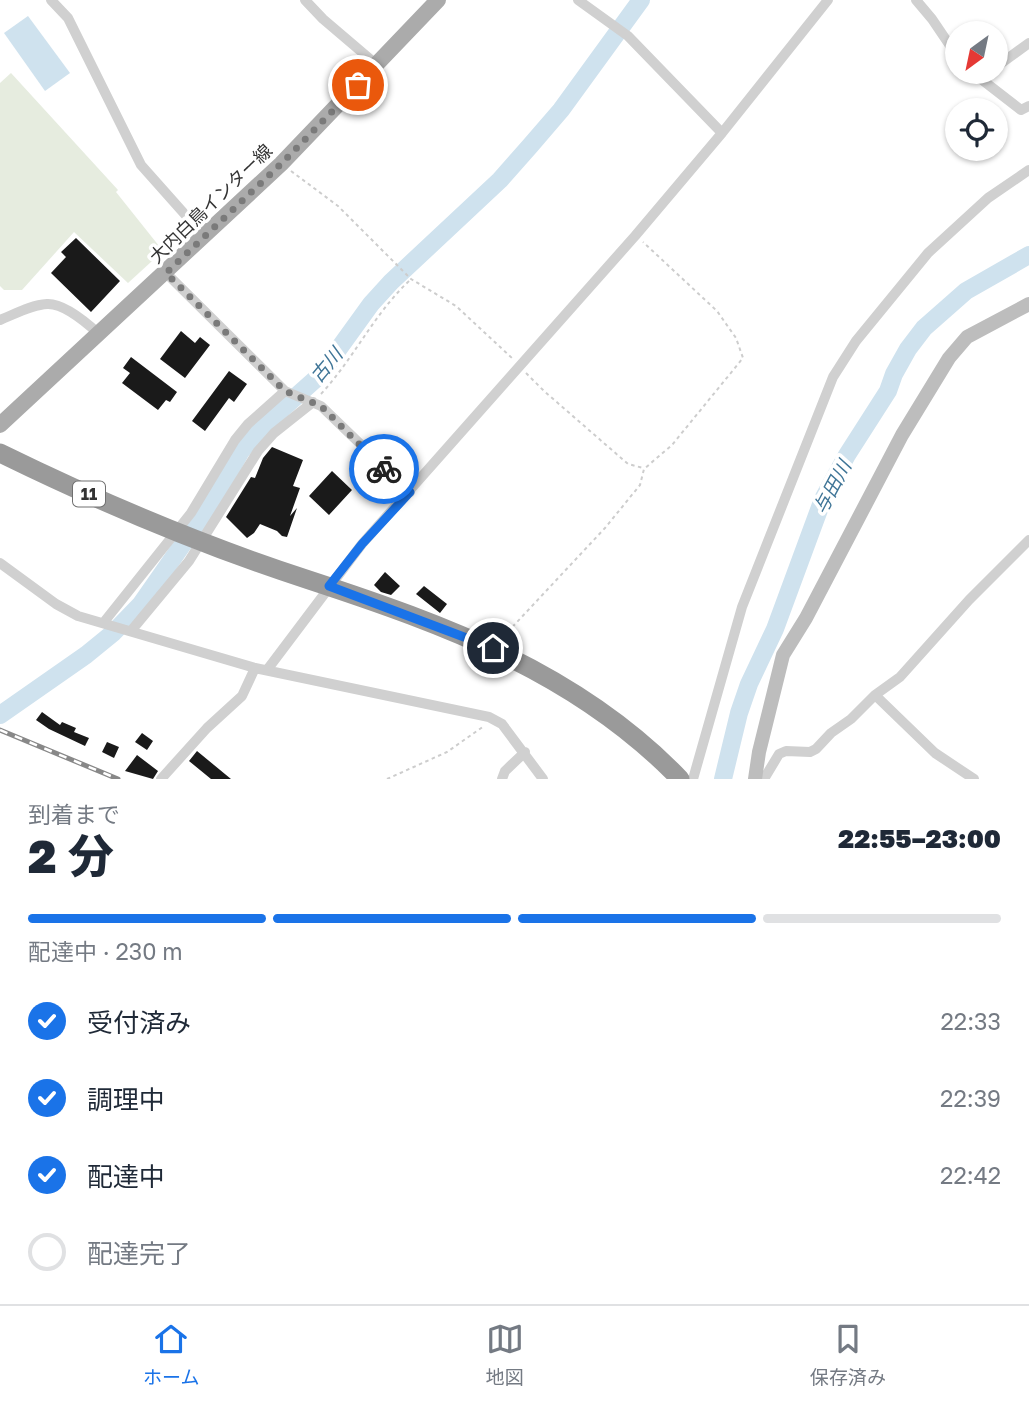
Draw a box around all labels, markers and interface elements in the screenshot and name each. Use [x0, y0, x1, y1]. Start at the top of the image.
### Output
north arrow [945, 21, 1008, 84]
map controls [945, 21, 1008, 161]
pin [328, 55, 388, 115]
icon: bag [339, 66, 377, 104]
button: locate [945, 98, 1008, 161]
street label: 大内白鳥インター線 [144, 139, 276, 267]
water label: 古川 [305, 341, 348, 387]
courier [349, 434, 419, 504]
icon: bike [365, 450, 403, 488]
water label: 与田川 [808, 454, 856, 517]
road number: 11 [73, 481, 105, 506]
pin [463, 618, 523, 678]
icon: home [474, 629, 512, 667]
text: 到着まで [28, 800, 120, 828]
text: 22:55–23:00 [838, 823, 1001, 854]
text: 2 分 [28, 828, 114, 883]
text: 配達中 · 230 m [28, 937, 183, 965]
icon: check [28, 1002, 66, 1040]
text: 受付済み [87, 1007, 191, 1038]
text: 22:33 [941, 1007, 1001, 1035]
icon: check [28, 1079, 66, 1117]
text: 調理中 [87, 1084, 165, 1115]
text: 22:39 [940, 1084, 1001, 1112]
icon: check [28, 1156, 66, 1194]
text: 配達中 [87, 1161, 165, 1192]
text: 22:42 [940, 1161, 1001, 1189]
text: 配達完了 [87, 1238, 191, 1269]
tab: ホーム [143, 1320, 200, 1389]
tab: 地図 [486, 1320, 524, 1389]
tab: 保存済み [810, 1320, 886, 1389]

